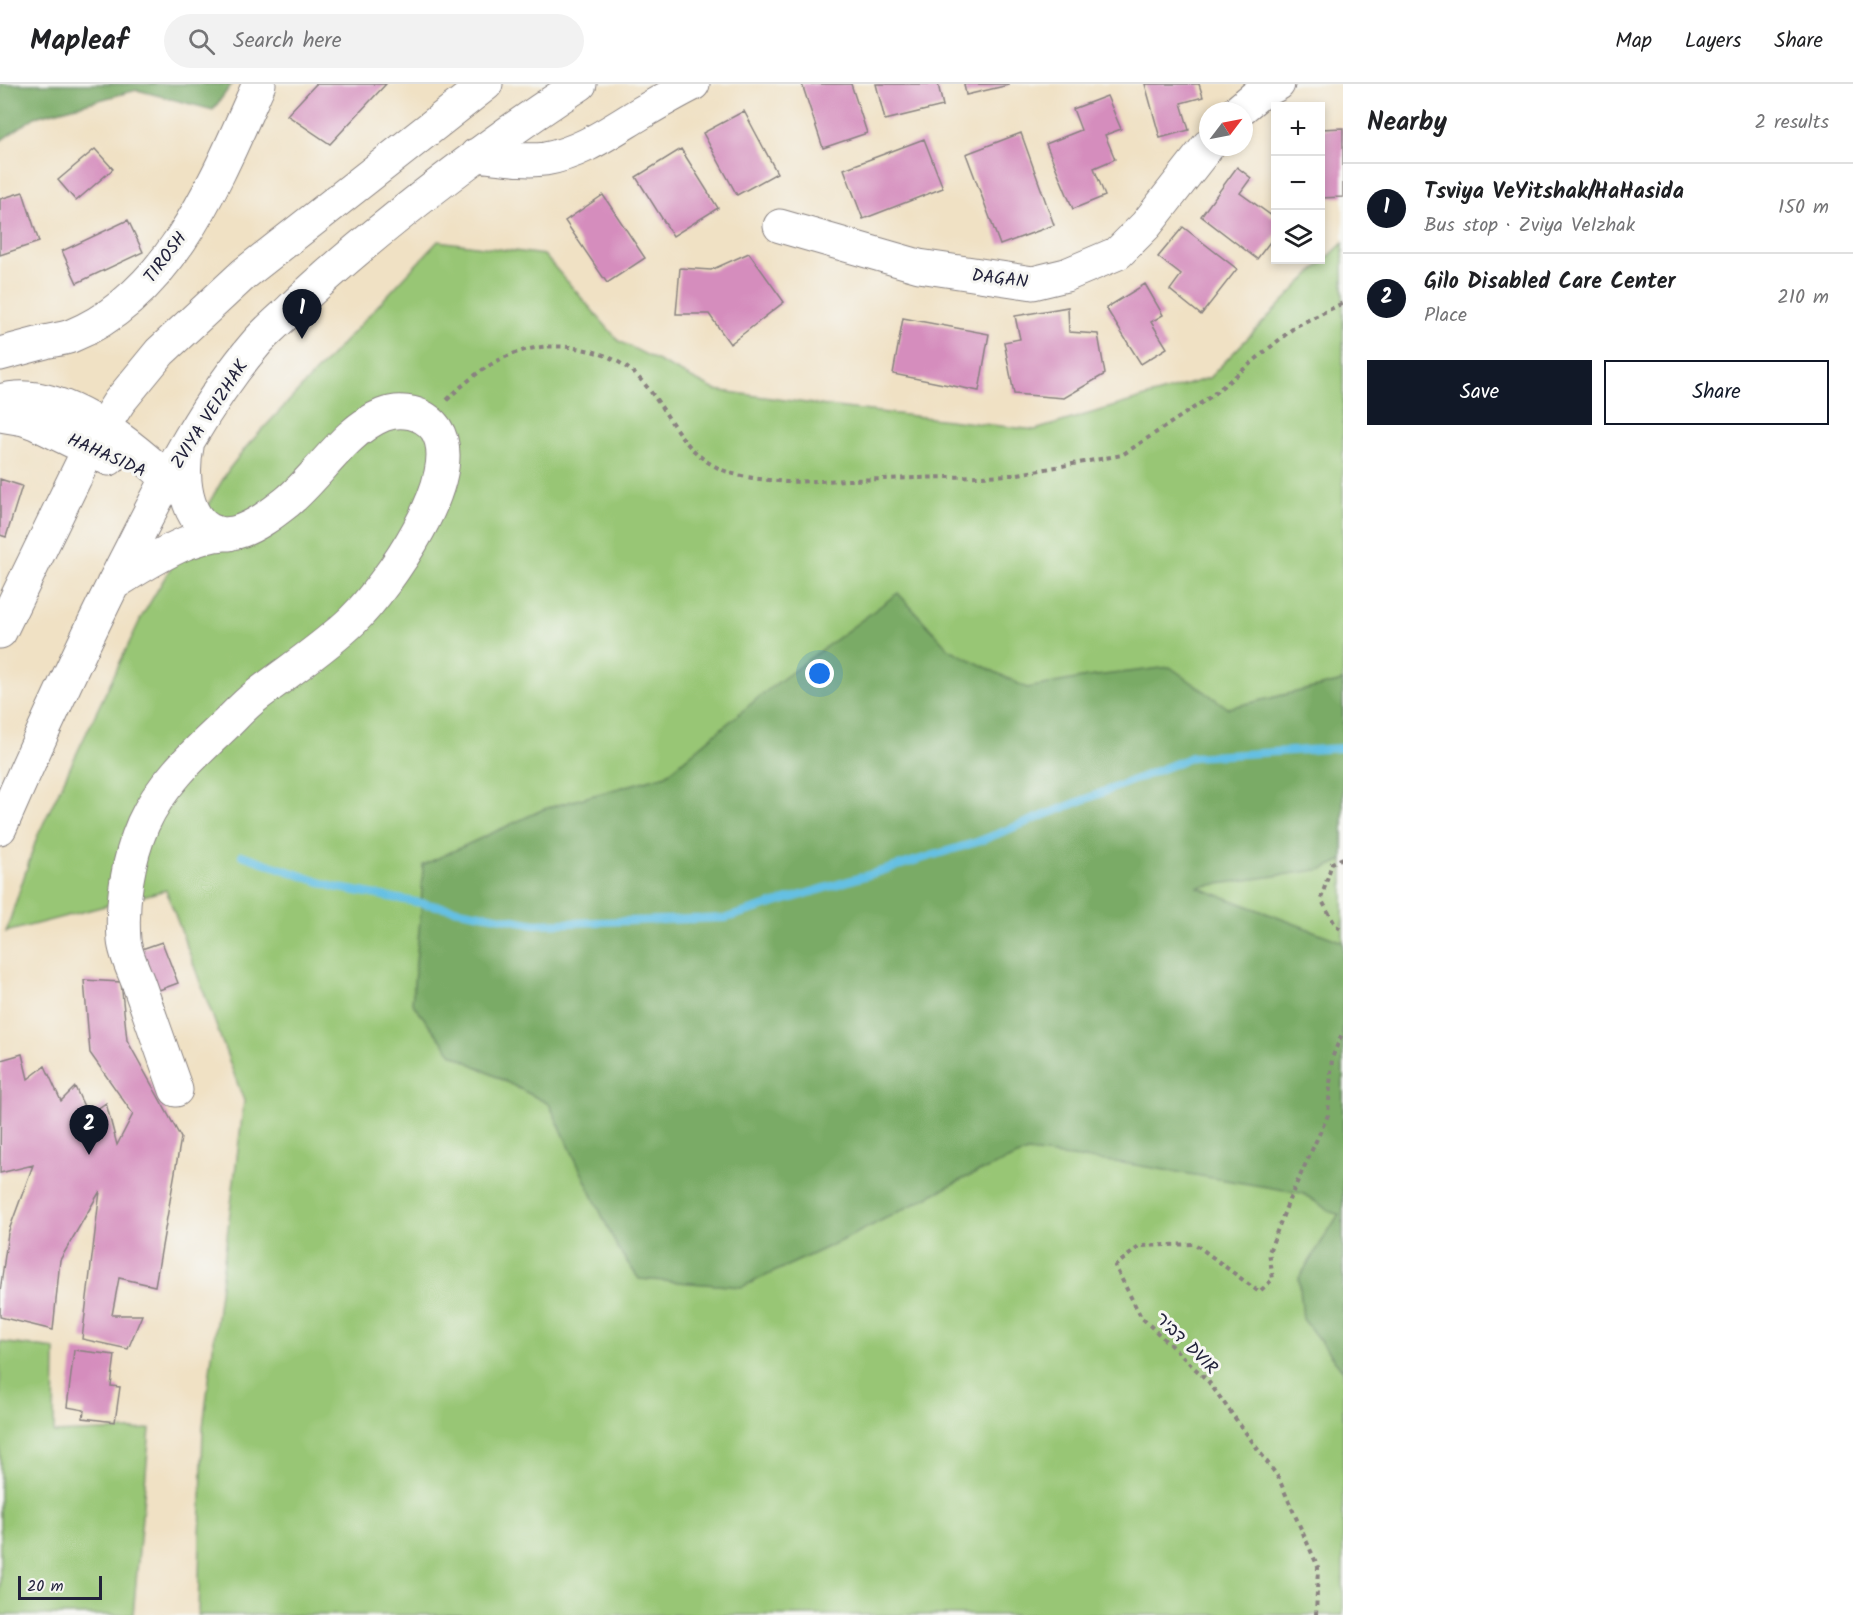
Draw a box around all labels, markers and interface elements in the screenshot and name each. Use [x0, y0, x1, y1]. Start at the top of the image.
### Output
search box [164, 14, 584, 68]
text: Mapleaf [30, 19, 128, 64]
text: Search here [233, 24, 342, 59]
icon: search [185, 25, 218, 58]
text: Map [1615, 25, 1652, 58]
text: Layers [1685, 25, 1741, 58]
text: Share [1774, 25, 1823, 58]
north arrow [1199, 102, 1253, 156]
map controls [1271, 102, 1325, 264]
button: + [1271, 102, 1325, 156]
text: Nearby [1367, 102, 1447, 144]
text: 2 results [1754, 107, 1829, 139]
button: − [1271, 156, 1325, 210]
text: Tsviya VeYitshak/HaHasida [1424, 175, 1684, 210]
text: 1 [1383, 192, 1390, 224]
text: 150 m [1778, 192, 1829, 224]
button: layers [1271, 210, 1325, 264]
text: Bus stop · Zviya VeIzhak [1424, 210, 1635, 242]
street label: TIROSH [137, 226, 195, 290]
street label: DAGAN [970, 262, 1030, 297]
text: Gilo Disabled Care Center [1424, 265, 1676, 300]
text: 2 [1381, 282, 1392, 314]
text: 210 m [1777, 282, 1829, 314]
pin: 1 [282, 290, 322, 339]
text: Place [1424, 300, 1467, 332]
street label: ZVIYA VEIZHAK [164, 354, 257, 475]
button: Save [1367, 360, 1592, 425]
button: Share [1604, 360, 1829, 425]
street label: HAHASIDA [62, 426, 151, 487]
your location [805, 659, 834, 688]
pin: 2 [70, 1106, 109, 1155]
street label: דביר DVIR [1148, 1306, 1224, 1382]
scale bar [18, 1573, 102, 1600]
text: 20 m [27, 1574, 63, 1599]

